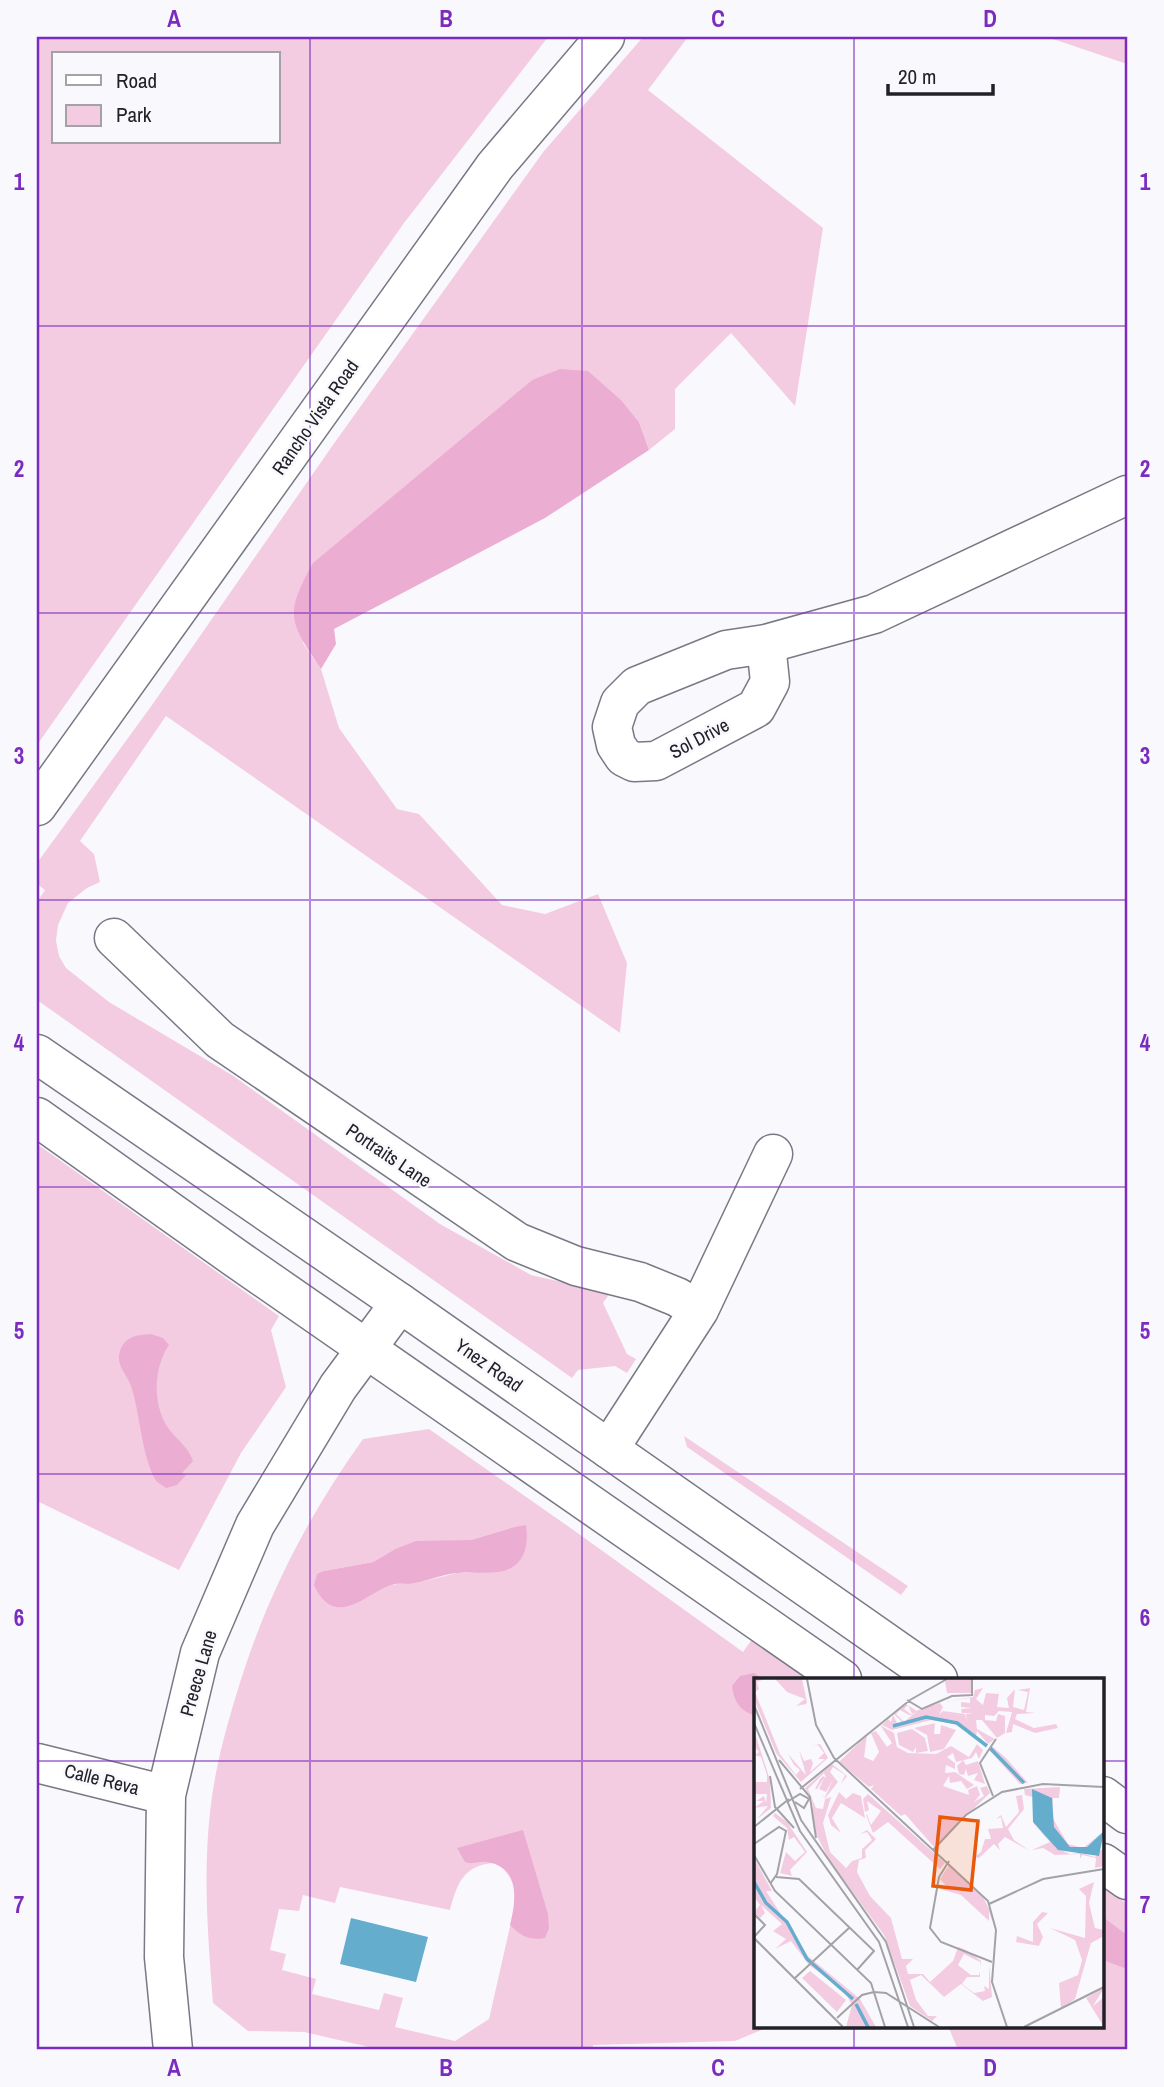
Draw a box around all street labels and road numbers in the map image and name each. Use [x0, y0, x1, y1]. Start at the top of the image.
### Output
street label: Rancho Vista Road [266, 354, 364, 480]
street label: Sol Drive [665, 711, 733, 765]
street label: Portraits Lane [341, 1117, 437, 1193]
street label: Ynez Road [450, 1332, 528, 1398]
street label: Preece Lane [173, 1627, 223, 1719]
street label: Calle Reva [62, 1757, 142, 1801]

